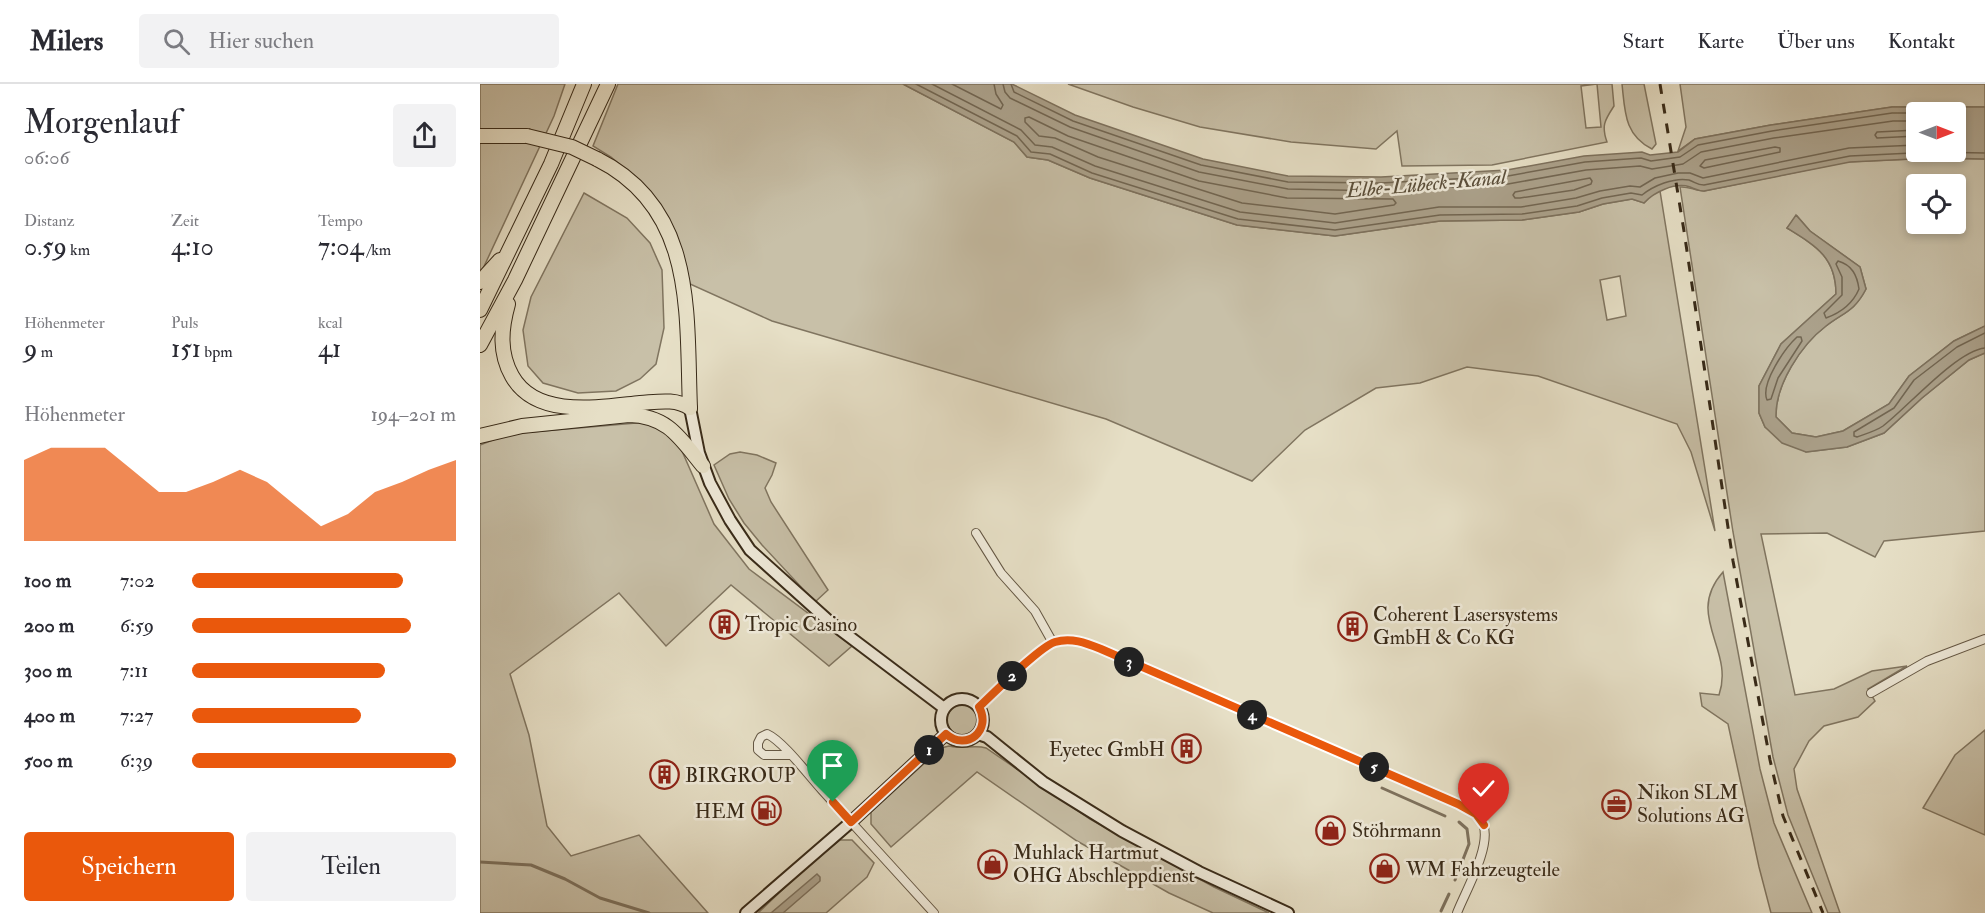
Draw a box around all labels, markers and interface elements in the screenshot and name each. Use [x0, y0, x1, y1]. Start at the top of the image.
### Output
search box [139, 14, 559, 68]
text: Milers [30, 24, 103, 59]
icon: search [160, 25, 193, 58]
text: Hier suchen [208, 27, 314, 55]
text: Start [1622, 28, 1664, 55]
text: Karte [1697, 28, 1744, 55]
text: Über uns [1777, 28, 1855, 55]
text: Kontakt [1888, 28, 1955, 55]
text: Morgenlauf [24, 102, 180, 143]
north arrow [1906, 102, 1966, 162]
map controls [1906, 102, 1966, 234]
button: share [393, 104, 456, 167]
text: 06:06 [24, 145, 70, 170]
water label: Elbe-Lübeck-Kanal [1343, 163, 1509, 205]
button: locate [1906, 174, 1966, 234]
text: Distanz [24, 211, 75, 231]
text: Zeit [171, 211, 199, 231]
text: Tempo [318, 211, 363, 231]
text: 0.59 [24, 231, 67, 263]
text: 4:10 [171, 231, 214, 263]
text: 7:04 [318, 231, 364, 263]
text: km [67, 240, 90, 260]
text: /km [364, 240, 391, 260]
text: Höhenmeter [24, 313, 105, 333]
text: Puls [171, 313, 198, 333]
text: kcal [318, 313, 343, 333]
text: 9 [24, 333, 37, 365]
text: 151 [171, 333, 201, 365]
text: 41 [318, 333, 341, 365]
text: m [37, 342, 53, 362]
text: bpm [201, 342, 233, 362]
text: Höhenmeter [24, 402, 125, 427]
text: 194–201 m [371, 402, 456, 427]
text: 100 m [24, 568, 71, 593]
text: 7:02 [120, 568, 155, 593]
place label: Coherent Lasersystems GmbH & Co KG [1373, 602, 1558, 650]
building icon: Tropic Casino [708, 608, 740, 640]
building icon: Coherent Lasersystems GmbH & Co KG [1336, 610, 1368, 642]
place label: Tropic Casino [745, 612, 857, 638]
text: 200 m [24, 613, 74, 638]
text: 6:59 [120, 613, 154, 638]
pin: 3 [1114, 647, 1144, 677]
text: 3 [1126, 652, 1132, 672]
text: 300 m [24, 658, 72, 683]
text: 7:11 [120, 658, 148, 683]
pin: 2 [997, 661, 1027, 691]
text: 2 [1008, 666, 1016, 686]
pin: 4 [1237, 700, 1267, 730]
text: 400 m [24, 703, 75, 728]
text: 7:27 [120, 703, 153, 728]
text: 4 [1248, 705, 1256, 725]
building icon: Eyetec GmbH [1170, 733, 1202, 765]
pin: 1 [914, 735, 944, 765]
place label: Eyetec GmbH [1049, 737, 1165, 762]
pin [807, 740, 858, 802]
text: 1 [926, 740, 932, 760]
text: 500 m [24, 748, 73, 773]
text: 6:39 [120, 748, 153, 773]
icon: arrive [816, 749, 849, 782]
pin: 5 [1359, 752, 1389, 782]
text: 5 [1370, 757, 1378, 777]
building icon: BIRGROUP [648, 759, 680, 791]
place label: BIRGROUP [685, 763, 796, 788]
pin [1458, 763, 1509, 825]
icon: check [1467, 772, 1500, 805]
place label: Nikon SLM Solutions AG [1637, 780, 1745, 828]
office icon: Nikon SLM Solutions AG [1600, 788, 1632, 820]
fuel station icon: HEM [750, 795, 782, 827]
place label: HEM [695, 799, 745, 824]
shop icon: Stöhrmann [1315, 814, 1347, 846]
place label: Stöhrmann [1352, 818, 1441, 843]
button: Speichern [24, 832, 234, 901]
button: Teilen [246, 832, 456, 901]
place label: Muhlack Hartmut OHG Abschleppdienst [1013, 840, 1196, 889]
shop icon: Muhlack Hartmut OHG Abschleppdienst [976, 848, 1008, 880]
shop icon: WM Fahrzeugteile [1369, 853, 1401, 885]
place label: WM Fahrzeugteile [1405, 857, 1560, 882]

